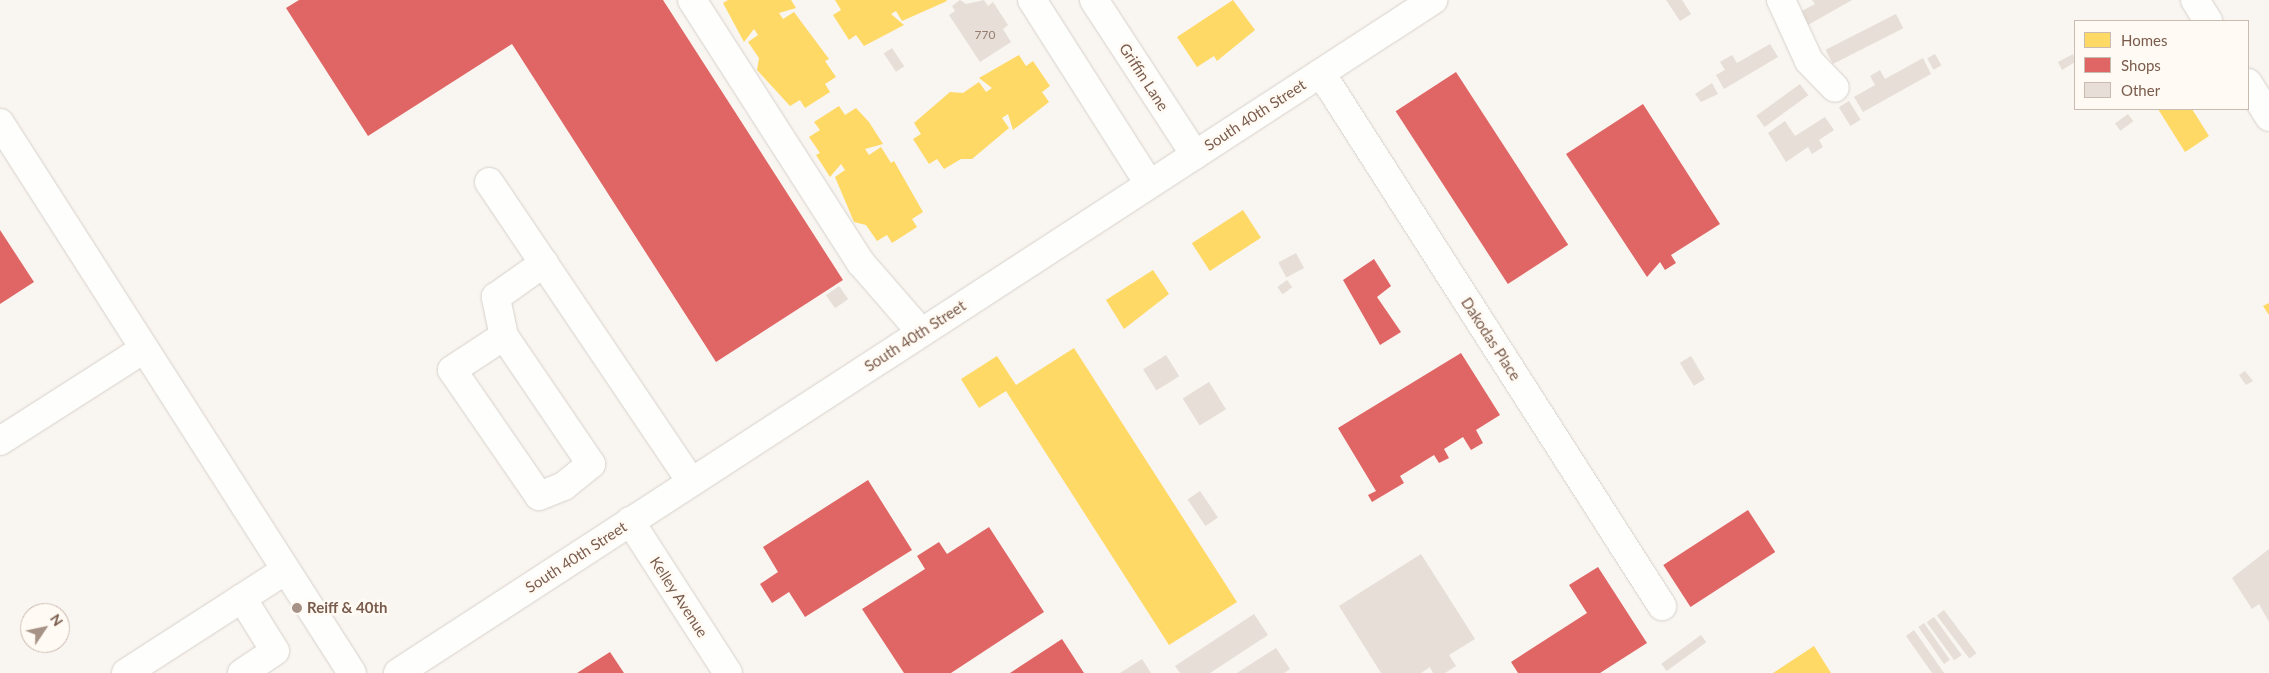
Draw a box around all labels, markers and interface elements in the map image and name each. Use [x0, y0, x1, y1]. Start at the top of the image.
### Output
legend [2074, 20, 2249, 110]
house number: 770 [975, 28, 995, 42]
text: Homes [2121, 31, 2167, 49]
street label: Griffin Lane [1116, 40, 1172, 114]
text: Shops [2121, 56, 2161, 74]
street label: South 40th Street [1201, 76, 1309, 154]
text: Other [2121, 81, 2160, 99]
street label: Dakodas Place [1457, 294, 1525, 384]
street label: South 40th Street [861, 297, 969, 375]
street label: South 40th Street [522, 518, 630, 596]
street label: Kelley Avenue [646, 553, 712, 641]
place label: Reiff & 40th [307, 599, 388, 617]
marker: Reiff & 40th [291, 602, 303, 614]
north arrow [20, 603, 70, 653]
text: N [47, 611, 67, 629]

